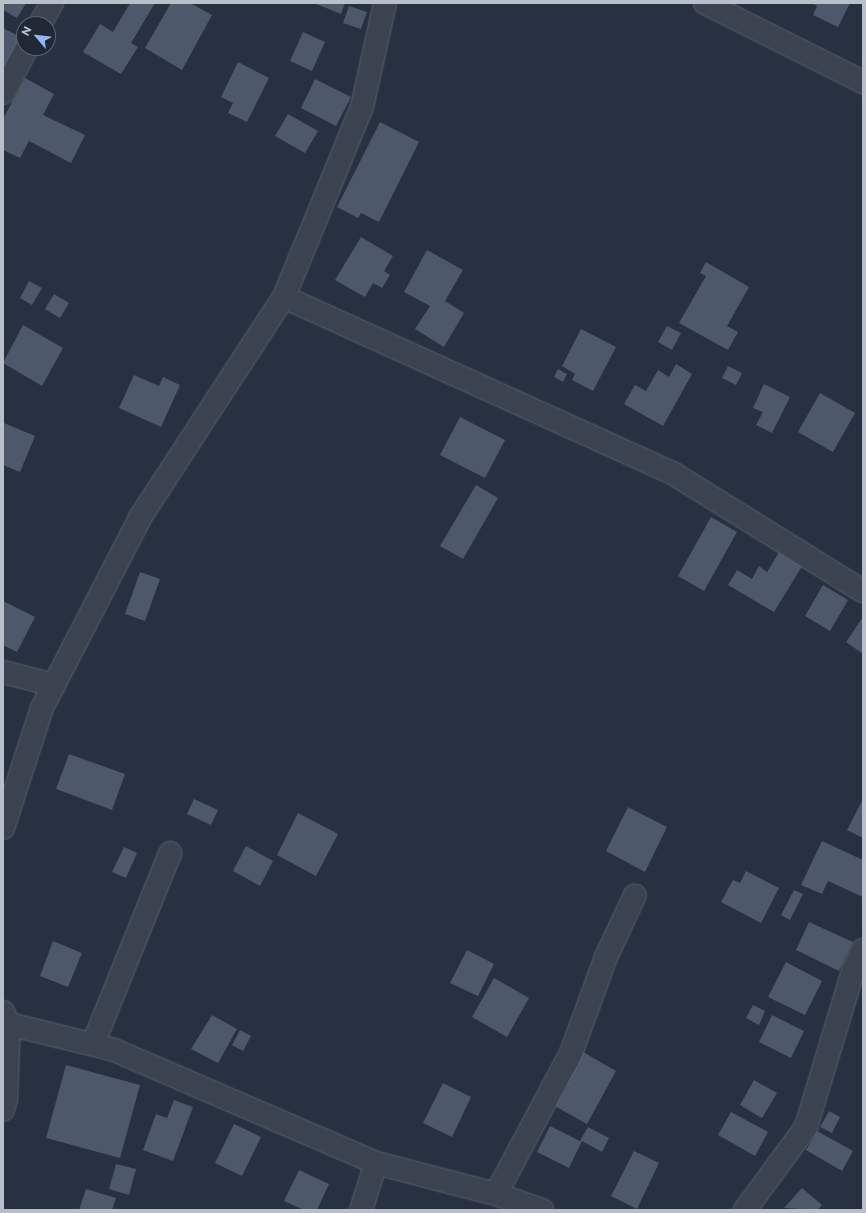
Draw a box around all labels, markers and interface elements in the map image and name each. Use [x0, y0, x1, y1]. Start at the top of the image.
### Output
north arrow [16, 16, 56, 56]
text: N [18, 24, 35, 38]

